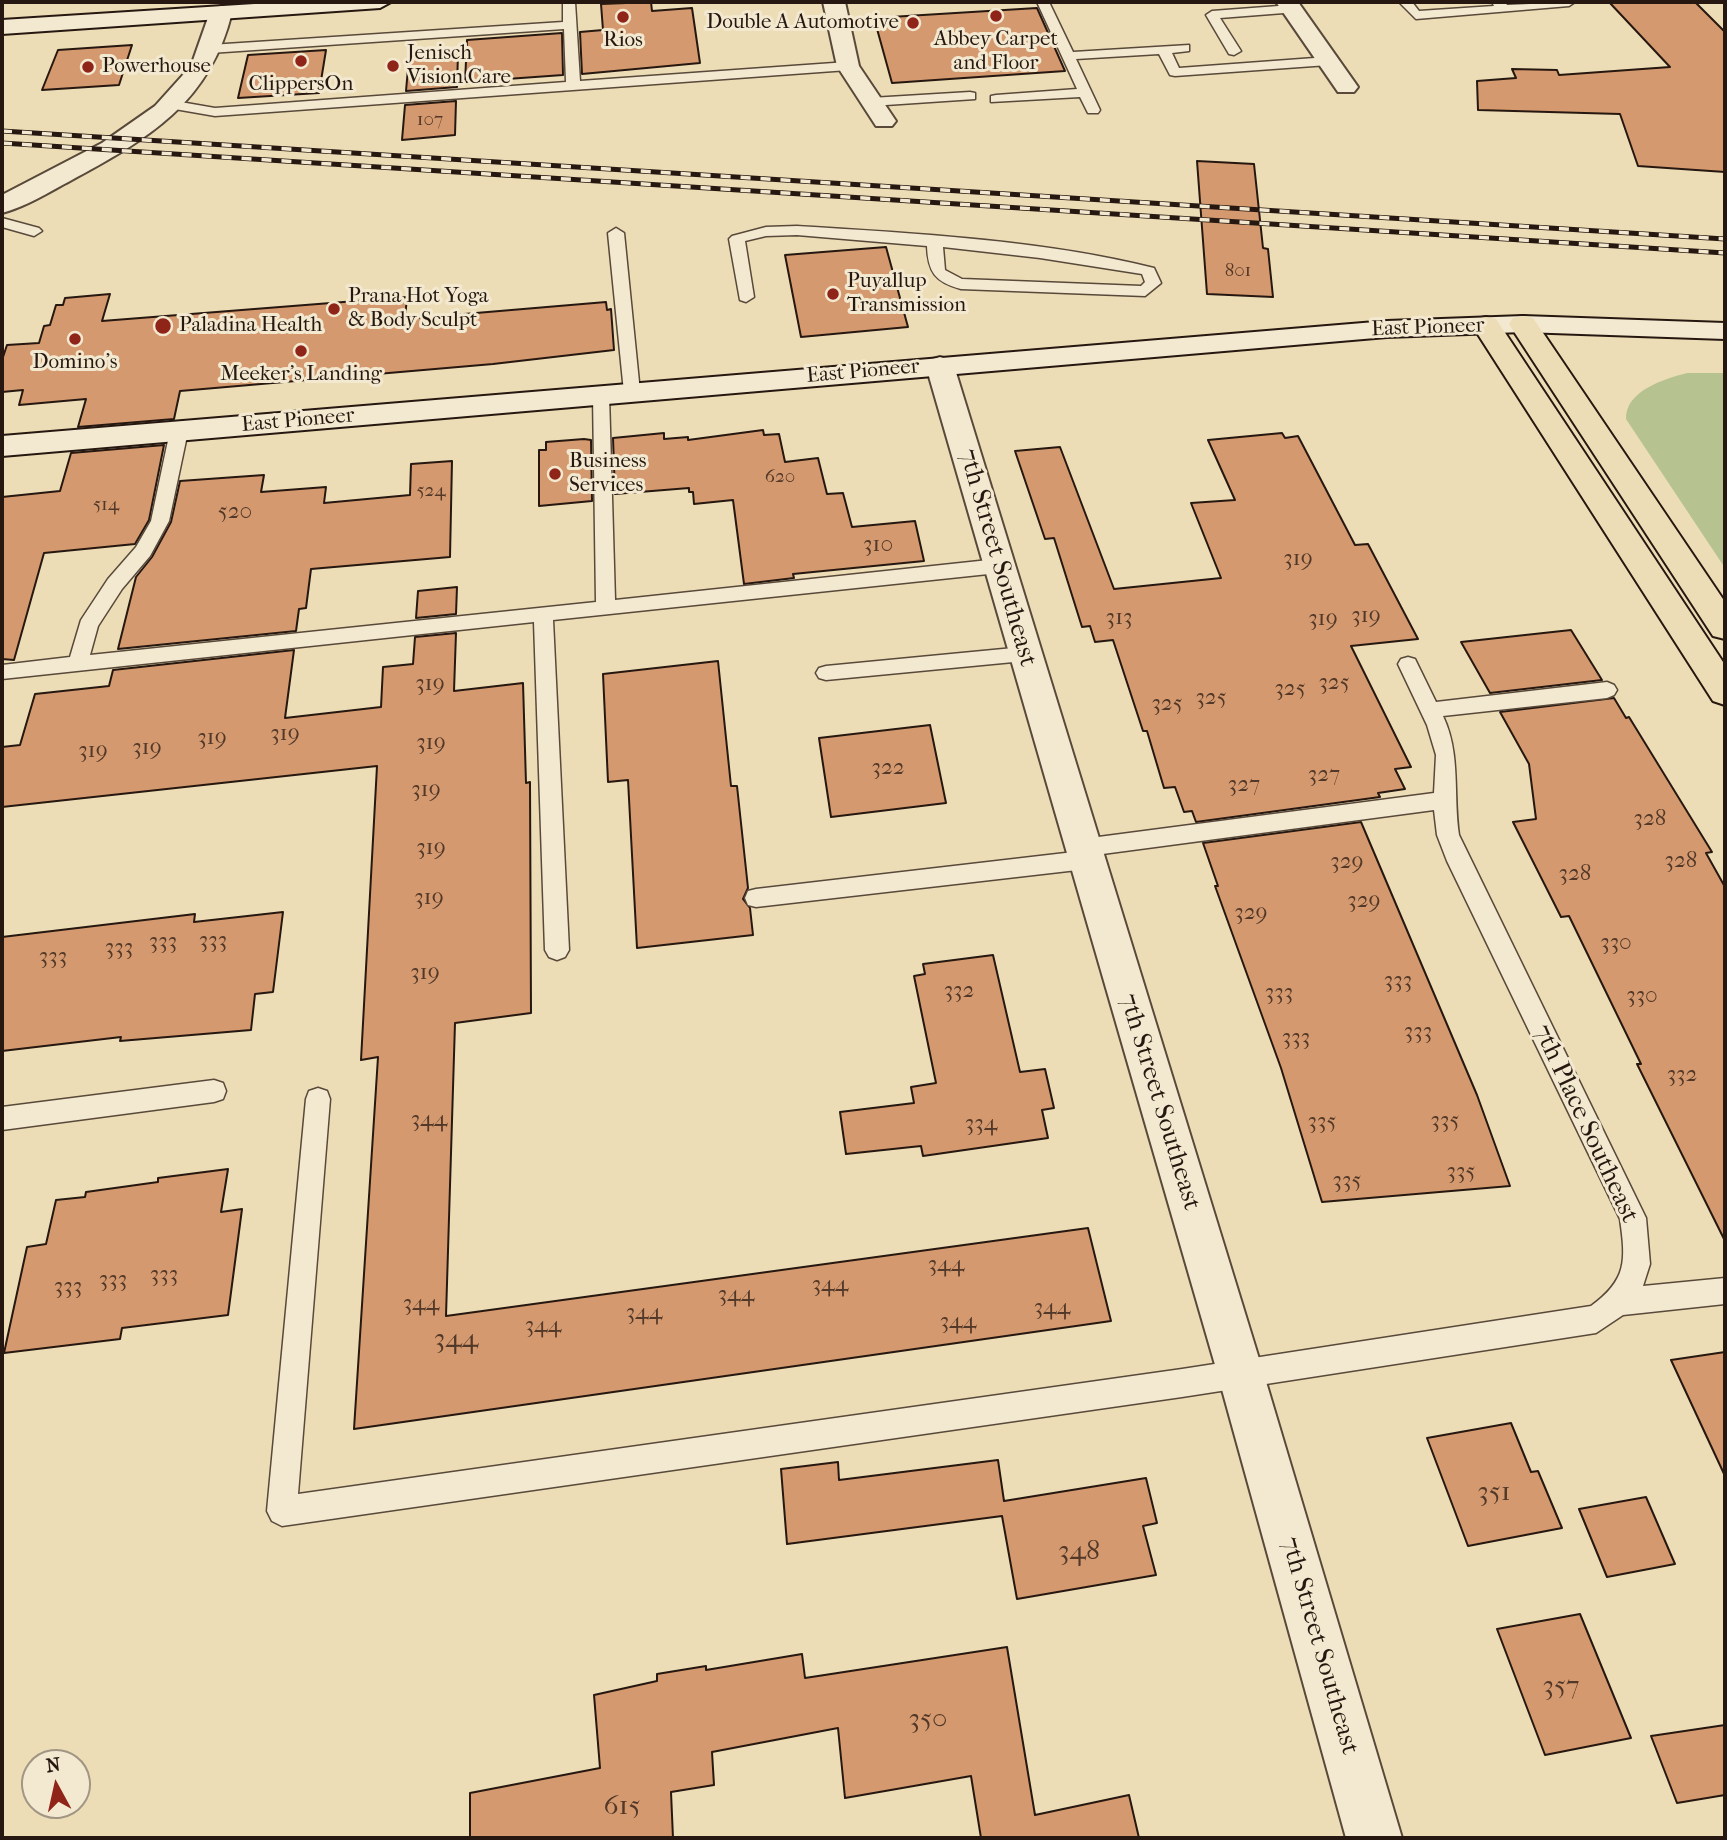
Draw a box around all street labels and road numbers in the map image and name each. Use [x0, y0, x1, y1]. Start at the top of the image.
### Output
street label: East Pioneer [1371, 313, 1485, 343]
street label: East Pioneer [805, 355, 921, 389]
street label: East Pioneer [240, 404, 356, 438]
street label: 7th Street Southeast [951, 446, 1043, 670]
street label: 7th Street Southeast [1111, 990, 1207, 1214]
street label: 7th Place Southeast [1525, 1020, 1645, 1228]
street label: 7th Street Southeast [1273, 1534, 1365, 1758]

